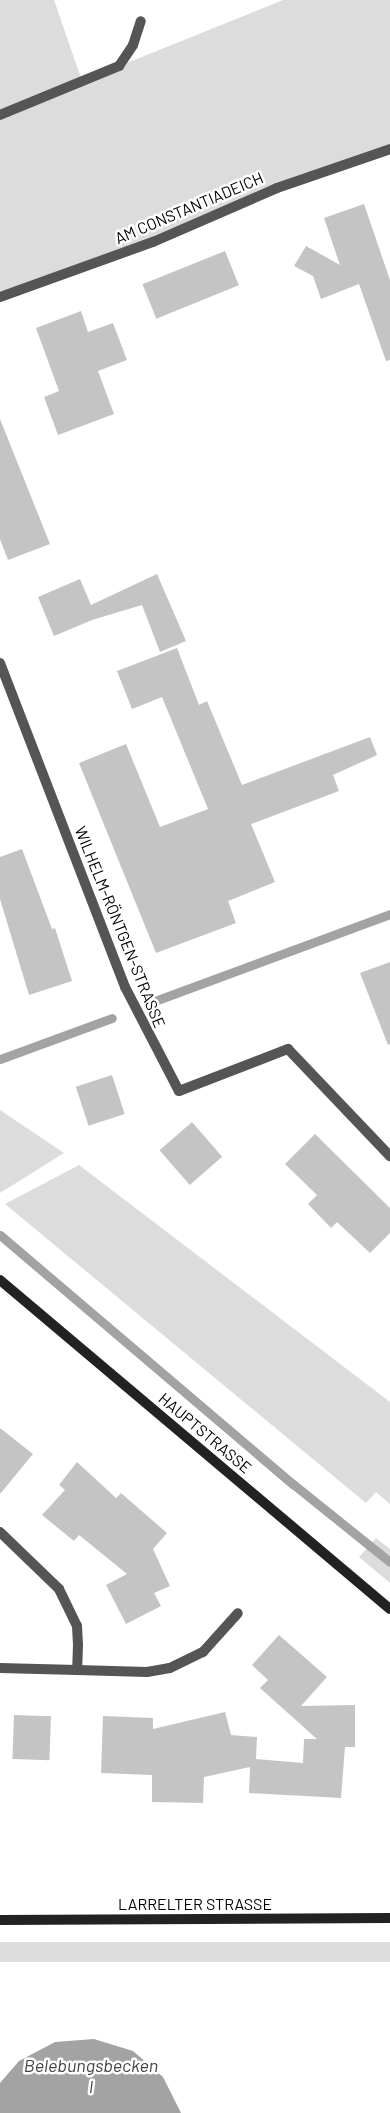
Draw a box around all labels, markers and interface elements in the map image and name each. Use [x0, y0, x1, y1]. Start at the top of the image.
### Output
street label: AM CONSTANTIADEICH [112, 168, 266, 248]
street label: WILHELM-RÖNTGEN-STRASSE [71, 823, 169, 1031]
street label: HAUPTSTRASSE [155, 1389, 255, 1477]
street label: LARRELTER STRASSE [118, 1894, 272, 1914]
water label: Belebungsbecken I [24, 2055, 158, 2098]

